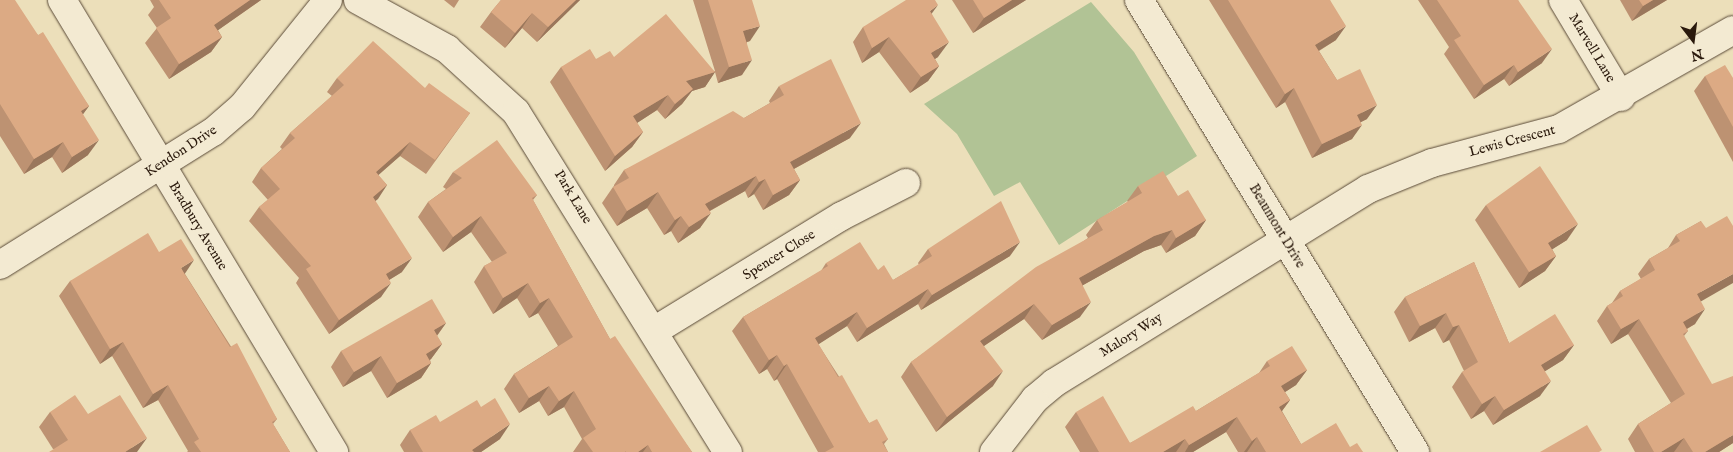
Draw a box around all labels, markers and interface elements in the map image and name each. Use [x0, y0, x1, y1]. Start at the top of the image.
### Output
street label: Marvell Lane [1565, 10, 1619, 86]
north arrow [1668, 15, 1718, 65]
text: N [1689, 44, 1705, 65]
street label: Lewis Crescent [1467, 121, 1557, 161]
street label: Kendon Drive [142, 122, 220, 180]
street label: Park Lane [550, 167, 596, 227]
street label: Bradbury Avenue [165, 179, 231, 273]
street label: Beaumont Drive [1245, 181, 1309, 271]
street label: Spencer Close [740, 226, 818, 284]
street label: Malory Way [1097, 309, 1165, 361]

